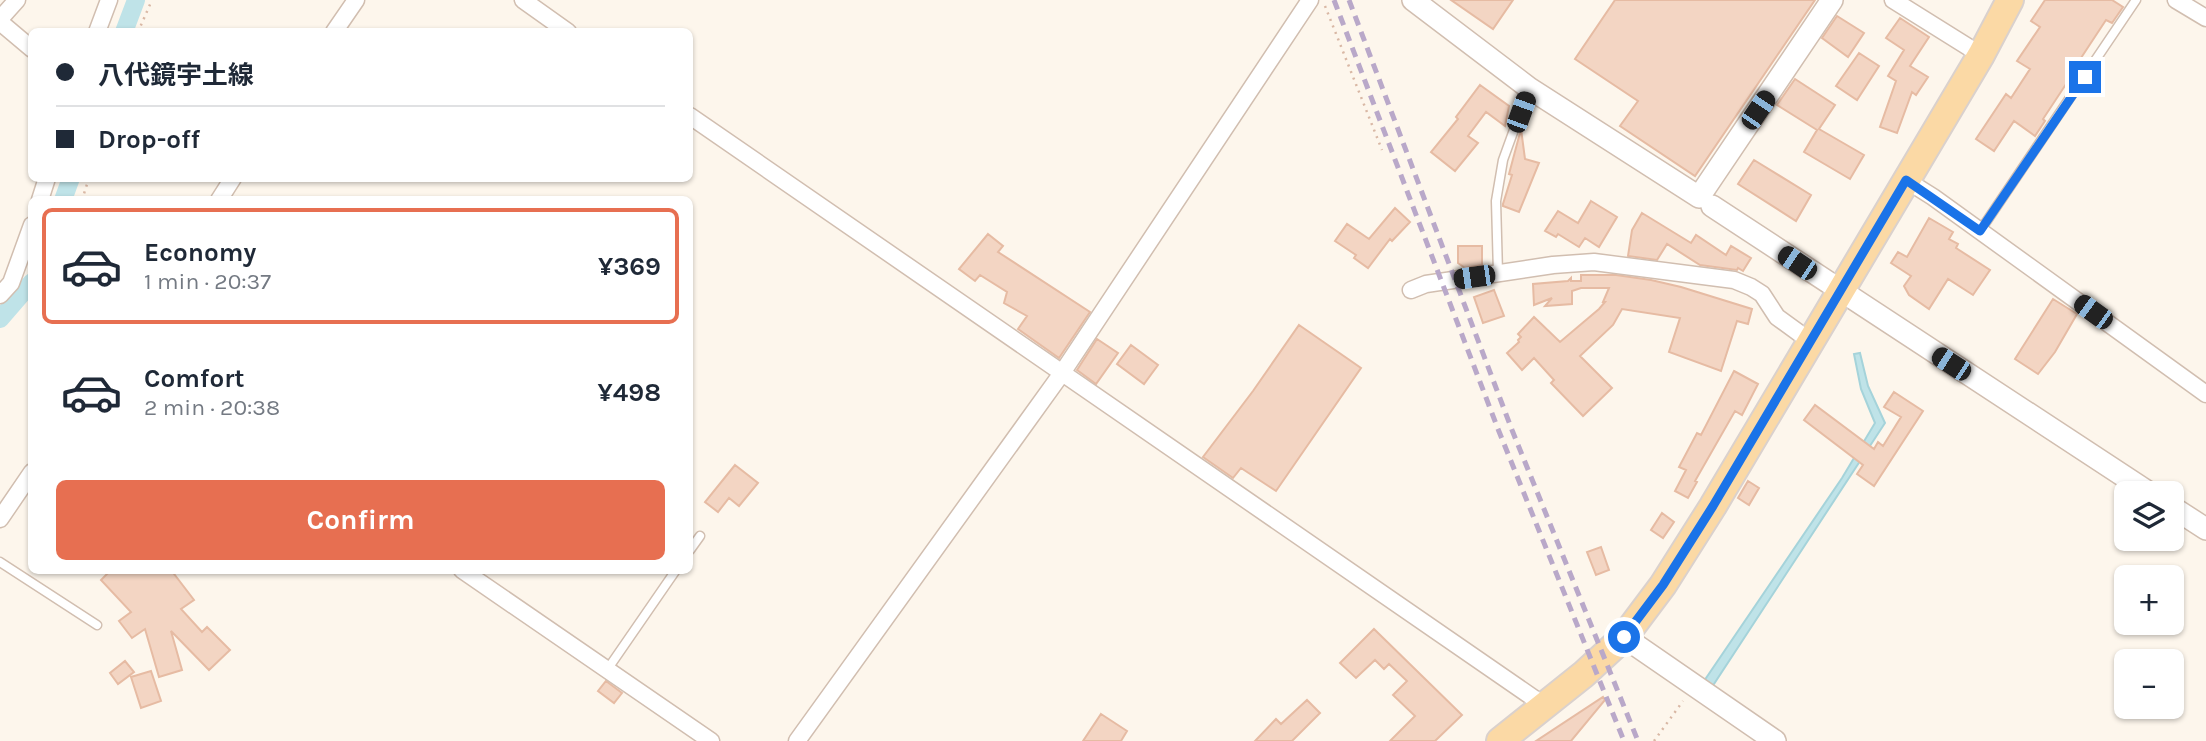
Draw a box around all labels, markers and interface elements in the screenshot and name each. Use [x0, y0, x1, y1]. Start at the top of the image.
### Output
text: 八代鏡宇土線 [98, 60, 254, 91]
route end [2069, 61, 2101, 93]
car [1738, 87, 1779, 133]
car [1504, 89, 1539, 135]
text: Drop-off [98, 124, 200, 155]
icon: car [60, 235, 123, 298]
text: Economy [144, 237, 256, 268]
car [1774, 243, 1821, 283]
text: ¥369 [598, 251, 661, 282]
car [1452, 264, 1497, 290]
text: 1 min · 20:37 [144, 268, 271, 295]
car [2070, 291, 2117, 333]
car [1928, 344, 1975, 384]
icon: car [60, 361, 123, 424]
text: Comfort [144, 363, 245, 394]
text: ¥498 [598, 377, 661, 408]
text: 2 min · 20:38 [144, 394, 280, 421]
button: Confirm [56, 480, 665, 560]
map controls [2114, 481, 2184, 719]
button: layers [2114, 481, 2184, 551]
button: + [2114, 565, 2184, 635]
route start [1608, 621, 1640, 653]
button: − [2114, 649, 2184, 719]

